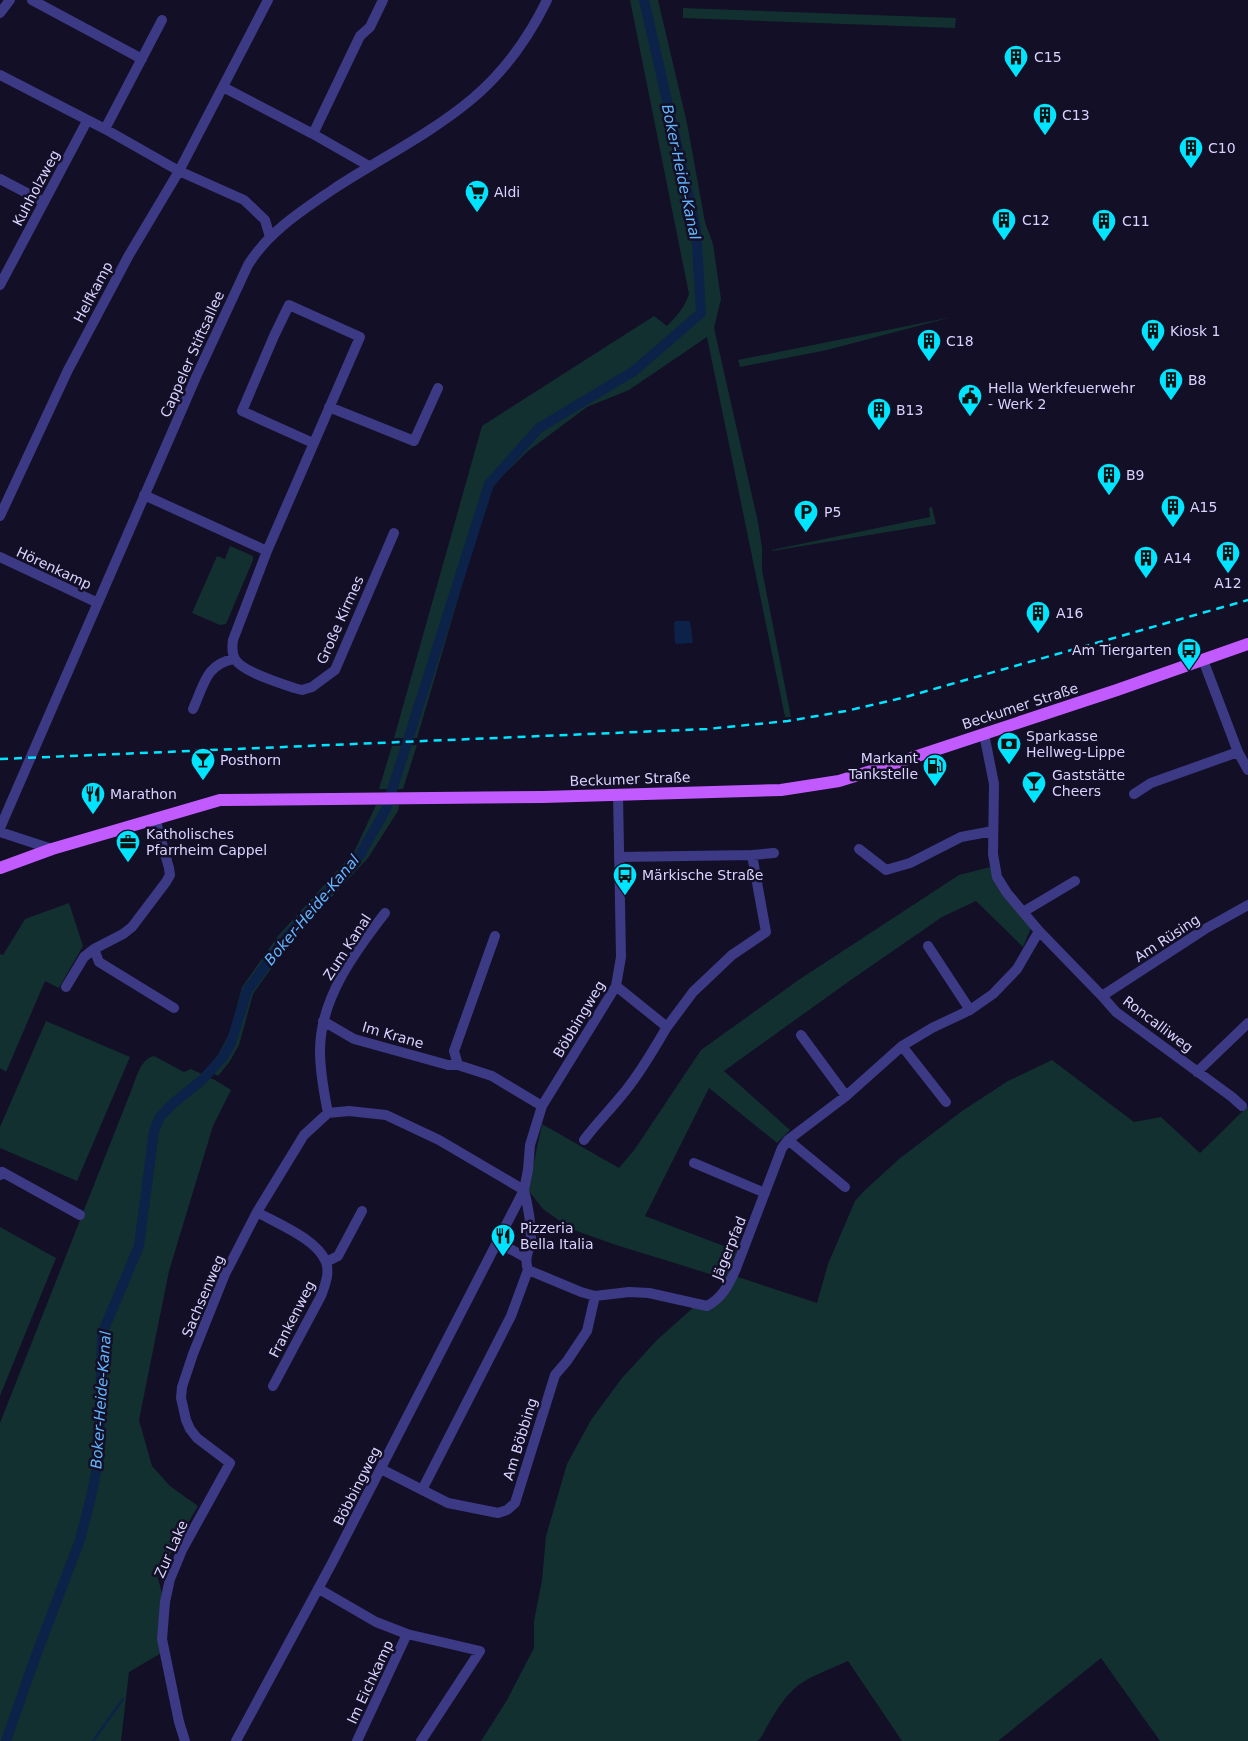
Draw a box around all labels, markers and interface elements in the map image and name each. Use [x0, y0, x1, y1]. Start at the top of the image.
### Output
building icon: C15 [1003, 44, 1029, 78]
place label: C15 [1034, 49, 1062, 65]
water label: Boker-Heide-Kanal [658, 102, 704, 242]
building icon: C13 [1032, 102, 1058, 136]
place label: C13 [1062, 107, 1090, 123]
building icon: C10 [1178, 135, 1204, 169]
place label: C10 [1208, 140, 1236, 156]
street label: Kuhholzweg [9, 147, 63, 229]
supermarket icon: Aldi [464, 179, 490, 213]
place label: Aldi [494, 184, 520, 200]
building icon: C12 [991, 207, 1017, 241]
building icon: C11 [1091, 208, 1117, 242]
place label: C12 [1022, 212, 1050, 228]
place label: C11 [1122, 213, 1150, 229]
street label: Helfkamp [70, 259, 116, 325]
street label: Cappeler Stiftsallee [157, 288, 227, 420]
building icon: Kiosk 1 [1140, 318, 1166, 352]
place label: Kiosk 1 [1170, 323, 1220, 339]
building icon: C18 [916, 328, 942, 362]
place label: C18 [946, 333, 974, 349]
building icon: B8 [1158, 367, 1184, 401]
place label: B8 [1188, 372, 1207, 388]
place label: Hella Werkfeuerwehr - Werk 2 [988, 380, 1135, 412]
public building icon: Hella Werkfeuerwehr - Werk 2 [957, 383, 983, 417]
building icon: B13 [866, 397, 892, 431]
place label: B13 [896, 402, 923, 418]
building icon: B9 [1096, 462, 1122, 496]
place label: B9 [1126, 467, 1145, 483]
building icon: A15 [1160, 494, 1186, 528]
parking icon: P5 [793, 499, 819, 533]
place label: A15 [1190, 499, 1217, 515]
place label: P5 [824, 504, 841, 520]
building icon: A12 [1215, 540, 1241, 574]
street label: Hörenkamp [14, 544, 94, 592]
building icon: A14 [1133, 545, 1159, 579]
place label: A14 [1164, 550, 1191, 566]
street label: Große Kirmes [313, 573, 367, 667]
place label: A12 [1214, 575, 1242, 591]
building icon: A16 [1025, 600, 1051, 634]
place label: A16 [1056, 605, 1083, 621]
bus stop icon: Am Tiergarten [1176, 637, 1202, 671]
place label: Am Tiergarten [1072, 642, 1172, 658]
street label: Beckumer Straße [960, 680, 1080, 732]
place label: Sparkasse Hellweg-Lippe [1026, 728, 1125, 760]
bank icon: Sparkasse Hellweg-Lippe [996, 731, 1022, 765]
bar icon: Posthorn [190, 747, 216, 781]
place label: Markant Tankstelle [847, 750, 919, 782]
place label: Posthorn [220, 752, 281, 768]
fuel station icon: Markant Tankstelle [922, 753, 948, 787]
place label: Gaststätte Cheers [1052, 767, 1125, 799]
street label: Beckumer Straße [569, 769, 691, 789]
bar icon: Gaststätte Cheers [1021, 770, 1047, 804]
restaurant icon: Marathon [80, 781, 106, 815]
place label: Marathon [110, 786, 177, 802]
place label: Katholisches Pfarrheim Cappel [146, 826, 267, 858]
office icon: Katholisches Pfarrheim Cappel [115, 829, 141, 863]
water label: Boker-Heide-Kanal [261, 851, 364, 969]
bus stop icon: Märkische Straße [612, 862, 638, 896]
place label: Märkische Straße [642, 867, 763, 883]
street label: Zum Kanal [320, 911, 374, 983]
street label: Am Rüsing [1131, 911, 1203, 965]
street label: Böbbingweg [550, 978, 608, 1060]
street label: Roncalliweg [1120, 993, 1196, 1055]
street label: Im Krane [360, 1019, 426, 1051]
street label: Jägerpfad [709, 1214, 749, 1283]
place label: Pizzeria Bella Italia [520, 1220, 594, 1252]
restaurant icon: Pizzeria Bella Italia [490, 1223, 516, 1257]
street label: Sachsenweg [178, 1252, 228, 1340]
street label: Frankenweg [266, 1278, 318, 1360]
water label: Boker-Heide-Kanal [87, 1330, 115, 1470]
street label: Am Böbbing [500, 1396, 540, 1482]
street label: Böbbingweg [330, 1444, 384, 1528]
street label: Zur Lake [151, 1518, 191, 1580]
street label: Im Eichkamp [344, 1638, 396, 1726]

